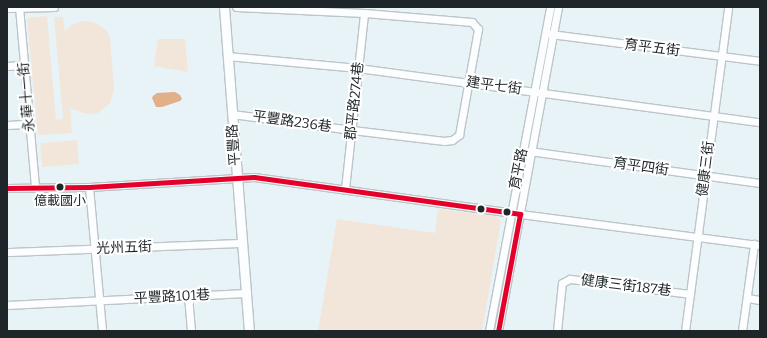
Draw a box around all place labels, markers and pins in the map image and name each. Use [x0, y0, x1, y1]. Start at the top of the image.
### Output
marker: 億載國小 [55, 182, 65, 192]
place label: 億載國小 [34, 193, 86, 209]
unlabelled marker [476, 204, 486, 214]
unlabelled marker [502, 207, 512, 217]

